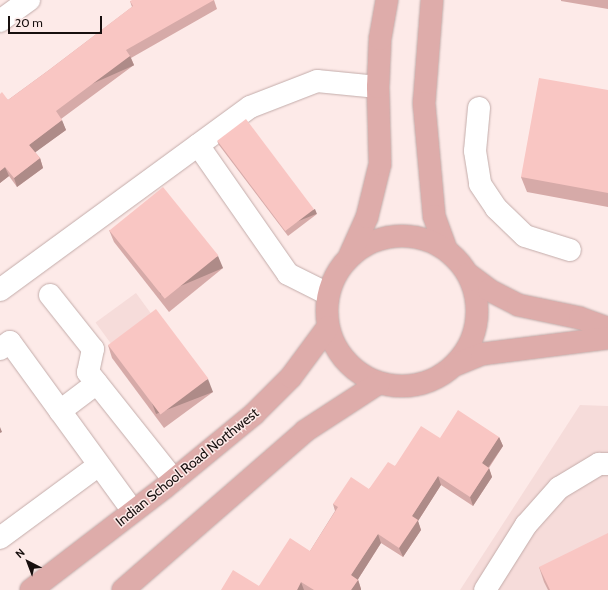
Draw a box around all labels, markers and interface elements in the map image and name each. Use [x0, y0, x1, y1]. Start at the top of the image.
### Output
scale bar [10, 8, 104, 34]
text: 20 m [15, 15, 43, 30]
street label: Indian School Road Northwest [112, 404, 262, 530]
north arrow [8, 542, 48, 582]
text: N [12, 545, 28, 561]

